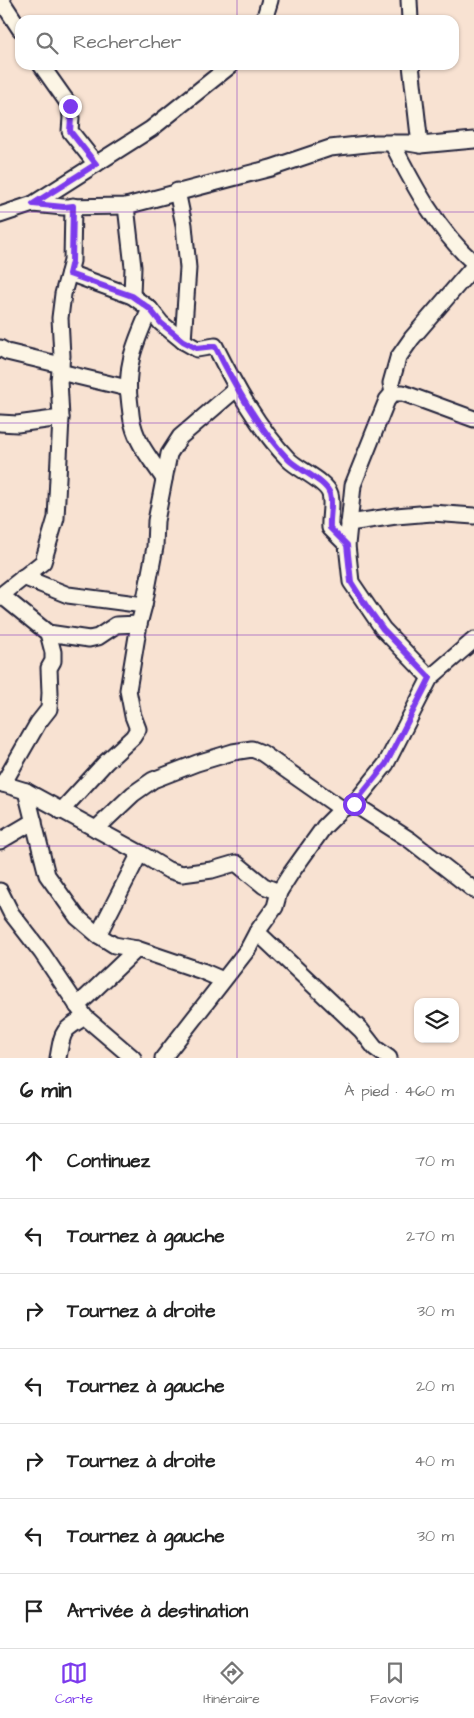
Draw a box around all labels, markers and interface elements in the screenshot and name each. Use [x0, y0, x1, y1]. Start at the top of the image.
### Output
search box [15, 15, 459, 70]
icon: search [33, 29, 61, 57]
text: Rechercher [73, 29, 181, 56]
route end [59, 95, 82, 118]
route start [343, 793, 366, 816]
map controls [414, 998, 459, 1043]
button: layers [414, 998, 459, 1043]
text: 6 min [20, 1076, 72, 1105]
text: À pied · 460 m [344, 1080, 454, 1102]
icon: ahead [20, 1147, 48, 1175]
text: Continuez [67, 1148, 150, 1175]
text: 70 m [415, 1150, 454, 1172]
icon: left [20, 1222, 48, 1250]
text: Tournez à gauche [67, 1223, 225, 1250]
text: 270 m [406, 1225, 454, 1247]
icon: right [20, 1297, 48, 1325]
text: Tournez à droite [67, 1298, 215, 1325]
text: 30 m [417, 1300, 454, 1322]
icon: left [20, 1372, 48, 1400]
text: Tournez à gauche [67, 1373, 225, 1400]
text: 20 m [416, 1375, 454, 1397]
icon: right [20, 1447, 48, 1475]
text: Tournez à droite [67, 1448, 215, 1475]
text: 40 m [414, 1450, 454, 1472]
icon: left [20, 1522, 48, 1550]
text: Tournez à gauche [67, 1523, 225, 1550]
text: 30 m [417, 1525, 454, 1547]
icon: arrive [20, 1597, 48, 1625]
text: Arrivée à destination [67, 1598, 248, 1625]
tab: Carte [55, 1659, 93, 1709]
tab: Itinéraire [203, 1659, 260, 1709]
tab: Favoris [370, 1659, 419, 1709]

